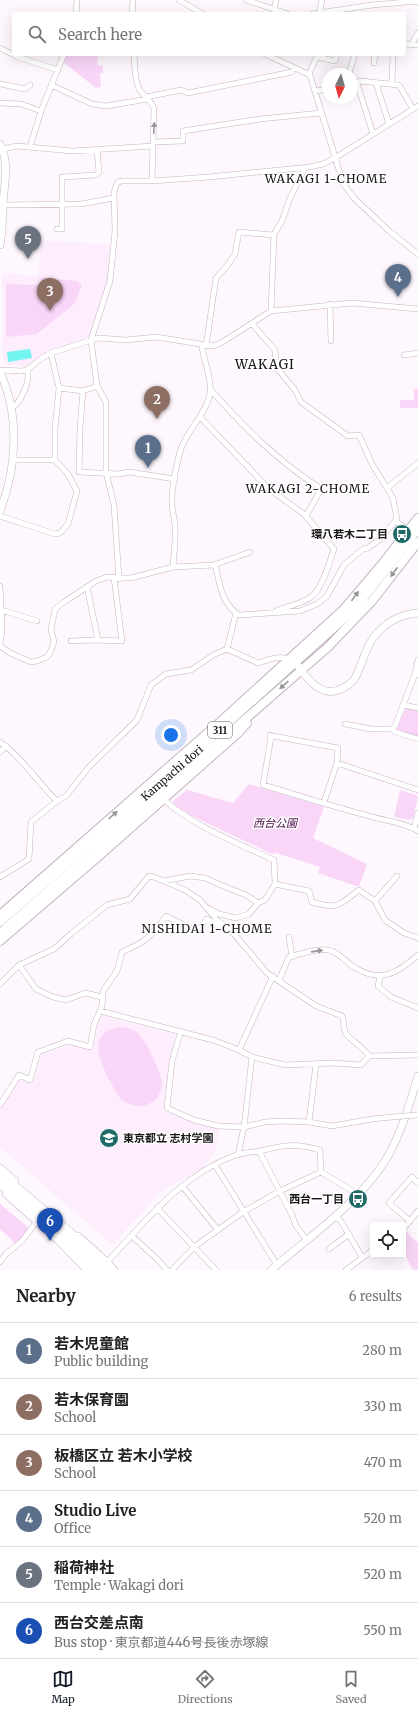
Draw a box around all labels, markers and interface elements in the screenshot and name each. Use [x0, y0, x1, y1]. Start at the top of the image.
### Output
search box [12, 12, 406, 56]
icon: search [26, 23, 48, 45]
text: Search here [58, 25, 142, 44]
north arrow [322, 68, 358, 104]
one-way arrow [150, 122, 157, 134]
district label: WAKAGI 1-CHOME [264, 171, 387, 186]
pin: 5 [15, 226, 41, 259]
pin: 4 [385, 264, 411, 297]
pin: 3 [37, 278, 63, 311]
district label: WAKAGI [234, 356, 295, 373]
pin: 2 [144, 386, 170, 419]
pin: 1 [135, 435, 161, 468]
district label: WAKAGI 2-CHOME [245, 481, 370, 496]
bus stop icon: 環八若木二丁目 [391, 523, 413, 545]
place label: 環八若木二丁目 [311, 527, 388, 541]
one-way arrow [390, 567, 399, 578]
one-way arrow [351, 591, 359, 602]
one-way arrow [279, 680, 289, 690]
road number: 311 [208, 722, 232, 738]
your location [161, 725, 181, 745]
street label: Kampachi dori [138, 742, 206, 804]
one-way arrow [108, 810, 118, 819]
park label: 西台公園 [253, 816, 299, 830]
district label: NISHIDAI 1-CHOME [141, 921, 273, 936]
one-way arrow [310, 948, 323, 954]
school or university icon: 東京都立 志村学園 [98, 1127, 120, 1149]
place label: 東京都立 志村学園 [123, 1131, 214, 1145]
bus stop icon: 西台一丁目 [347, 1188, 369, 1210]
place label: 西台一丁目 [289, 1192, 344, 1206]
pin: 6 [37, 1208, 63, 1241]
map controls [370, 1222, 406, 1258]
button: locate [370, 1222, 406, 1258]
text: Nearby [16, 1285, 76, 1307]
text: 6 results [349, 1288, 402, 1305]
text: 若木児童館 [54, 1334, 129, 1353]
text: 1 [26, 1342, 32, 1359]
text: 280 m [362, 1342, 402, 1359]
text: Public building [54, 1353, 148, 1370]
text: 若木保育園 [54, 1390, 129, 1409]
text: 2 [25, 1398, 33, 1415]
text: 330 m [363, 1398, 402, 1415]
text: School [54, 1409, 96, 1426]
text: 板橋区立 若木小学校 [54, 1446, 193, 1465]
text: 3 [25, 1454, 33, 1471]
text: 470 m [364, 1454, 402, 1471]
text: School [54, 1465, 96, 1482]
text: Studio Live [54, 1501, 136, 1520]
text: 4 [25, 1510, 33, 1527]
text: 520 m [363, 1510, 402, 1527]
text: Office [54, 1520, 91, 1537]
text: 稲荷神社 [54, 1558, 114, 1577]
text: 5 [25, 1566, 33, 1583]
text: 520 m [363, 1566, 402, 1583]
text: Temple · Wakagi dori [54, 1577, 184, 1594]
text: 西台交差点南 [54, 1613, 144, 1632]
text: 6 [25, 1622, 33, 1639]
text: 550 m [363, 1622, 402, 1639]
text: Bus stop · 東京都道446号長後赤塚線 [54, 1634, 268, 1651]
tab: Map [51, 1668, 75, 1706]
tab: Directions [178, 1668, 233, 1706]
tab: Saved [335, 1668, 367, 1706]

